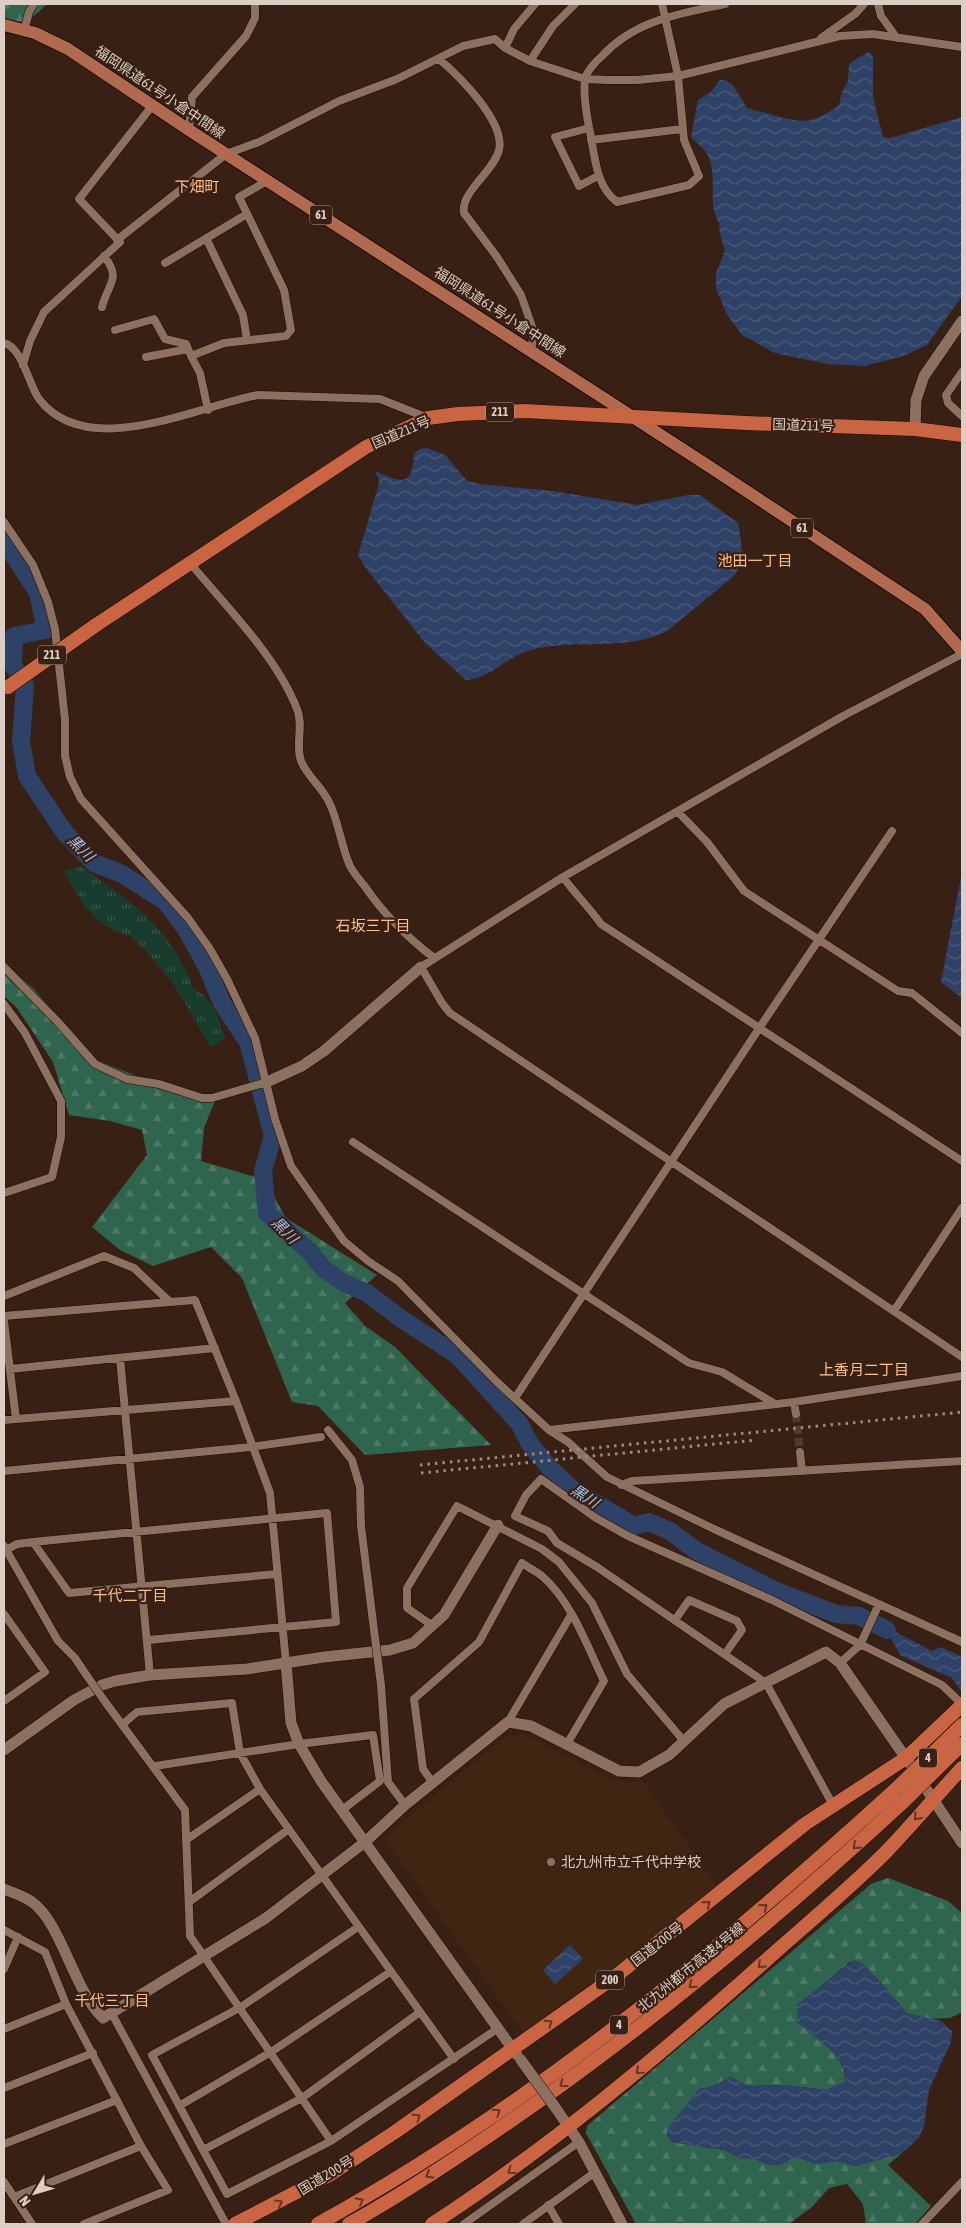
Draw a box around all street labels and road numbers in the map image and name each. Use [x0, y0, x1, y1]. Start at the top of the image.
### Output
street label: 福岡県道61号小倉中間線 [92, 43, 228, 141]
road number: 61 [310, 206, 332, 224]
street label: 福岡県道61号小倉中間線 [431, 264, 569, 360]
road number: 211 [486, 402, 514, 422]
street label: 国道211号 [369, 413, 433, 451]
street label: 国道211号 [772, 416, 834, 434]
road number: 61 [791, 518, 813, 538]
road number: 211 [38, 646, 66, 664]
road number: 4 [919, 1749, 937, 1768]
street label: 国道200号 [628, 1919, 686, 1969]
street label: 北九州都市高速4号線 [634, 1919, 748, 2015]
road number: 200 [596, 1970, 624, 1990]
road number: 4 [610, 2016, 628, 2034]
street label: 国道200号 [295, 2152, 357, 2198]

